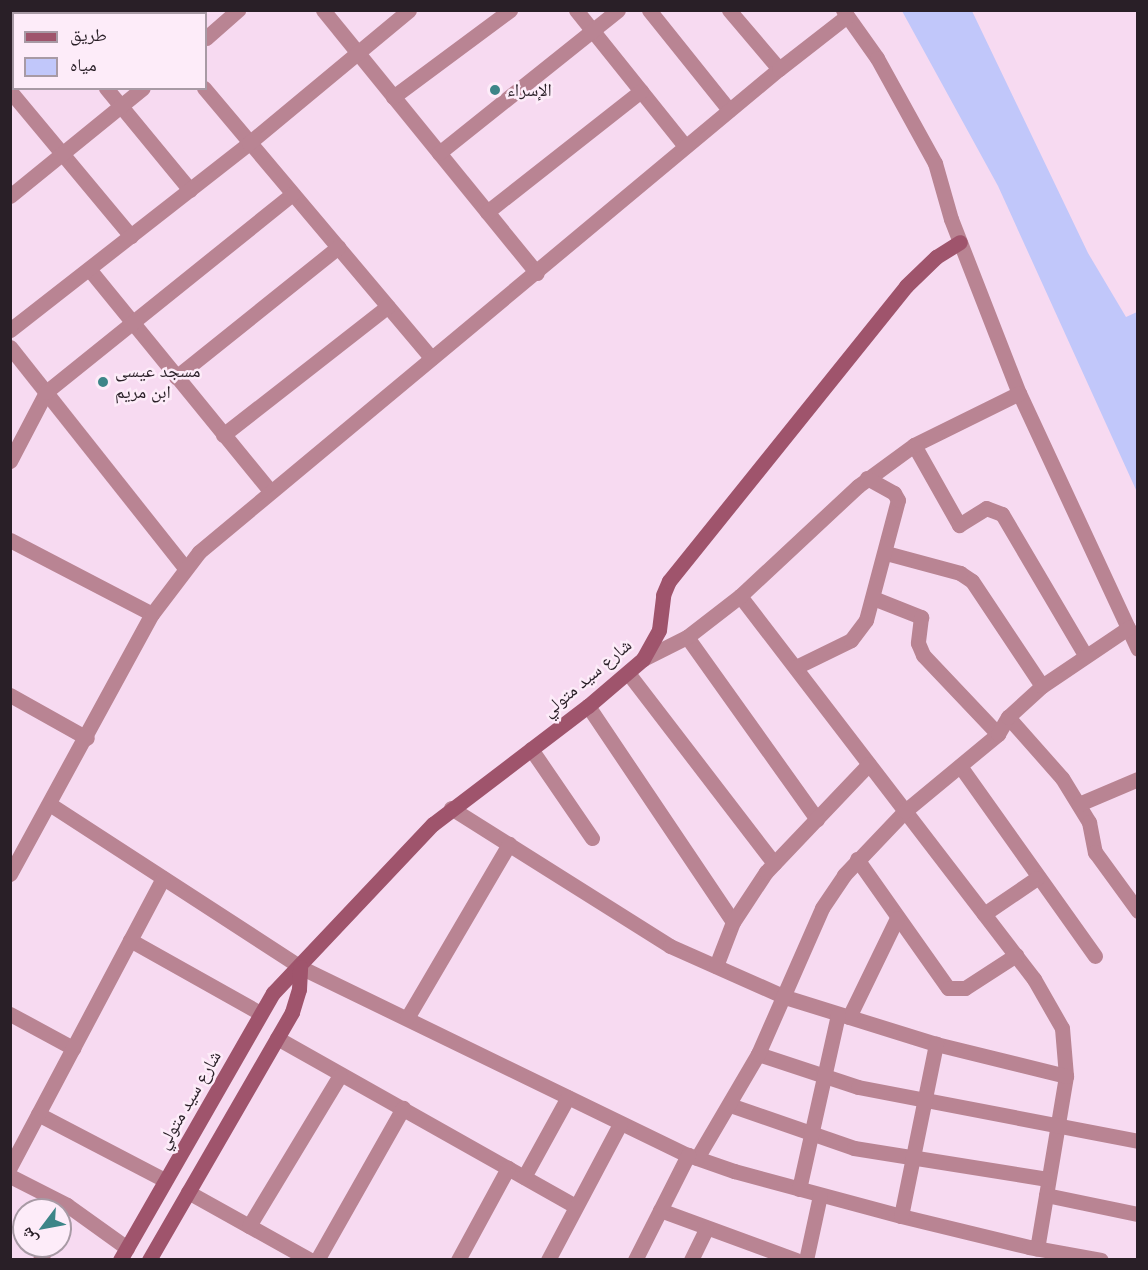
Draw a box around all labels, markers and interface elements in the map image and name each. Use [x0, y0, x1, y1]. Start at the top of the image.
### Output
legend [12, 12, 207, 90]
text: طريق [70, 23, 107, 46]
text: مياه [70, 53, 97, 76]
place label: الإسراء [507, 79, 552, 101]
marker: الإسراء [488, 83, 502, 97]
place label: مسجد عيسى ابن مريم [115, 361, 200, 404]
marker: مسجد عيسى ابن مريم [96, 375, 110, 389]
street label: شارع سيد متولي [538, 634, 636, 722]
street label: شارع سيد متولي [152, 1047, 226, 1153]
north arrow [12, 1198, 72, 1258]
text: ش [15, 1224, 41, 1249]

